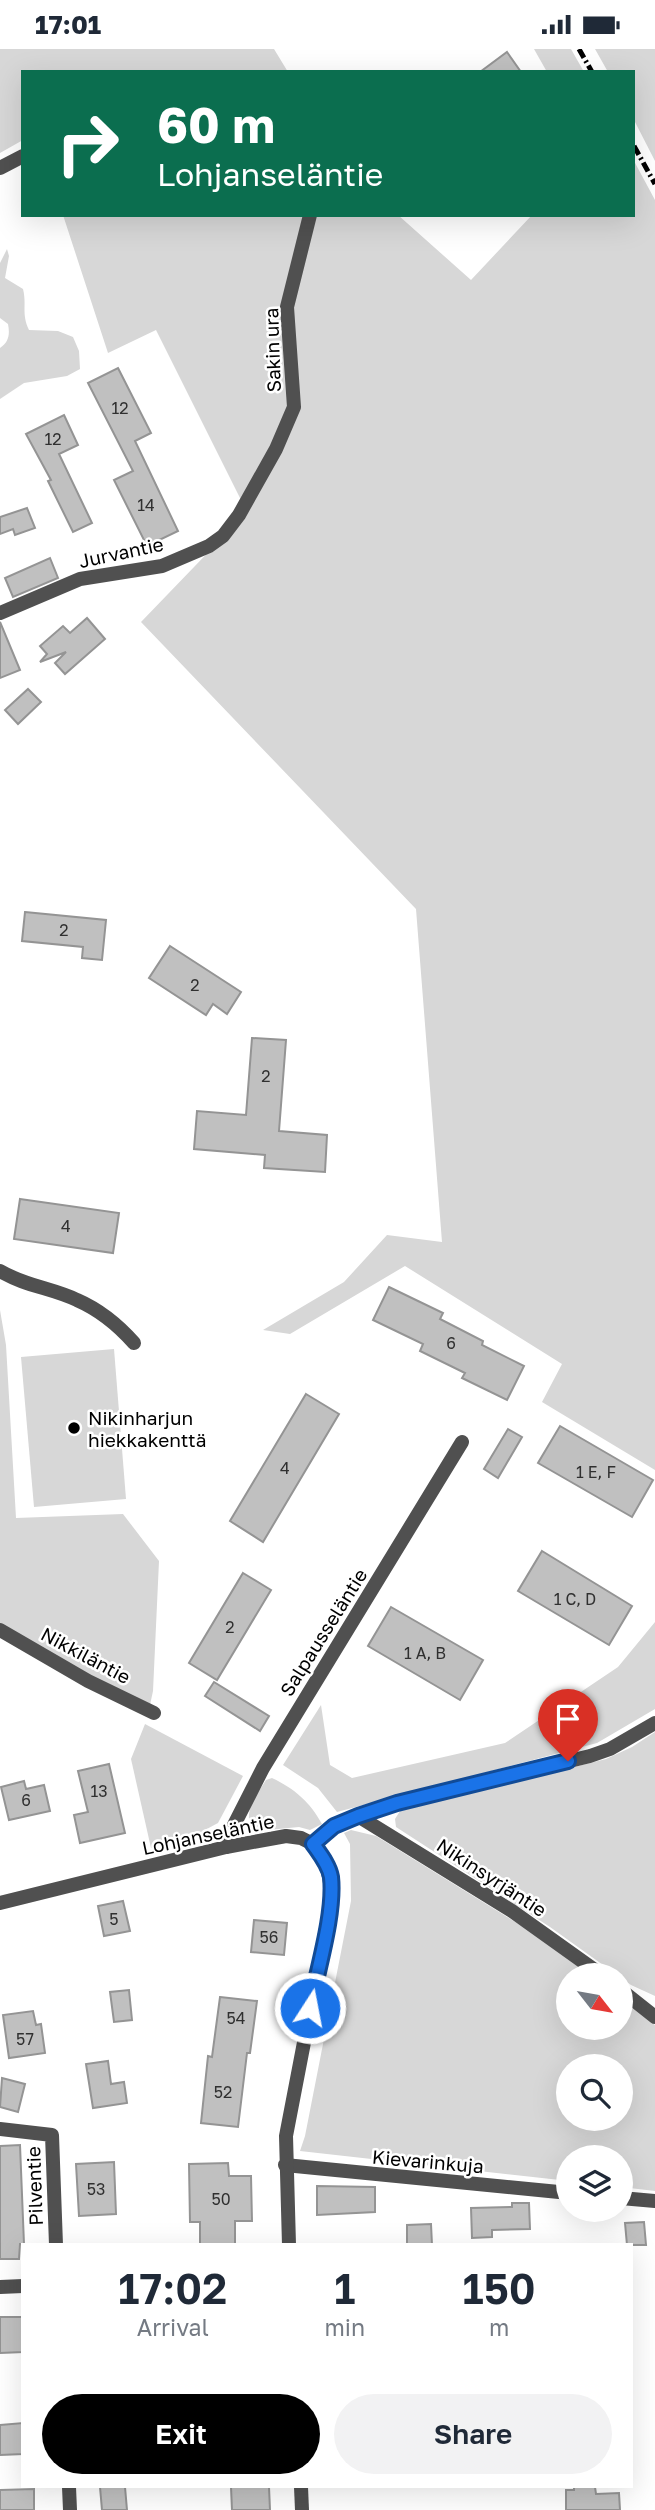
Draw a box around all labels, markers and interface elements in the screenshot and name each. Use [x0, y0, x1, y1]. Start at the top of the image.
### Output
text: 17:01 [35, 9, 101, 40]
text: 60 m [157, 95, 275, 154]
icon: right [42, 98, 133, 189]
text: Lohjanseläntie [157, 155, 383, 193]
street label: Sakin ura [259, 307, 285, 393]
house number: 12 [111, 398, 129, 418]
house number: 12 [44, 429, 62, 449]
house number: 14 [137, 495, 155, 515]
street label: Jurvantie [77, 532, 165, 572]
house number: 2 [59, 920, 69, 940]
house number: 2 [190, 975, 200, 995]
house number: 2 [261, 1066, 271, 1086]
house number: 4 [61, 1216, 71, 1236]
house number: 6 [446, 1333, 456, 1353]
place label: Nikinharjun hiekkakenttä [88, 1406, 206, 1451]
marker: Nikinharjun hiekkakenttä [66, 1420, 82, 1436]
house number: 4 [280, 1458, 290, 1478]
house number: 1 E, F [576, 1462, 616, 1482]
street label: Salpausseläntie [275, 1564, 371, 1700]
house number: 1 C, D [554, 1589, 596, 1609]
house number: 2 [225, 1617, 235, 1637]
street label: Nikkiläntie [37, 1622, 135, 1688]
house number: 1 A, B [404, 1643, 446, 1663]
pin [538, 1689, 598, 1761]
icon: arrive [549, 1700, 587, 1738]
house number: 13 [90, 1781, 108, 1801]
house number: 6 [21, 1790, 31, 1810]
street label: Lohjanseläntie [140, 1809, 276, 1859]
street label: Nikinsyrjäntie [433, 1833, 551, 1921]
house number: 5 [109, 1909, 119, 1929]
house number: 56 [260, 1927, 278, 1947]
north arrow [556, 1963, 634, 2041]
map controls [556, 1963, 633, 2222]
position arrow [273, 1971, 347, 2045]
house number: 54 [226, 2008, 246, 2028]
house number: 57 [16, 2029, 34, 2049]
button: search [556, 2054, 633, 2131]
house number: 52 [214, 2082, 232, 2102]
street label: Kievarinkuja [371, 2145, 485, 2177]
button: layers [556, 2145, 633, 2222]
street label: Pilventie [21, 2146, 47, 2226]
house number: 53 [87, 2179, 105, 2199]
house number: 50 [211, 2189, 231, 2209]
text: 17:02 [118, 2263, 227, 2313]
text: 1 [334, 2263, 355, 2313]
text: 150 [462, 2263, 536, 2313]
text: Arrival [137, 2313, 209, 2341]
text: min [325, 2313, 365, 2341]
text: m [489, 2313, 509, 2341]
button: Exit [42, 2394, 320, 2474]
button: Share [334, 2394, 612, 2474]

